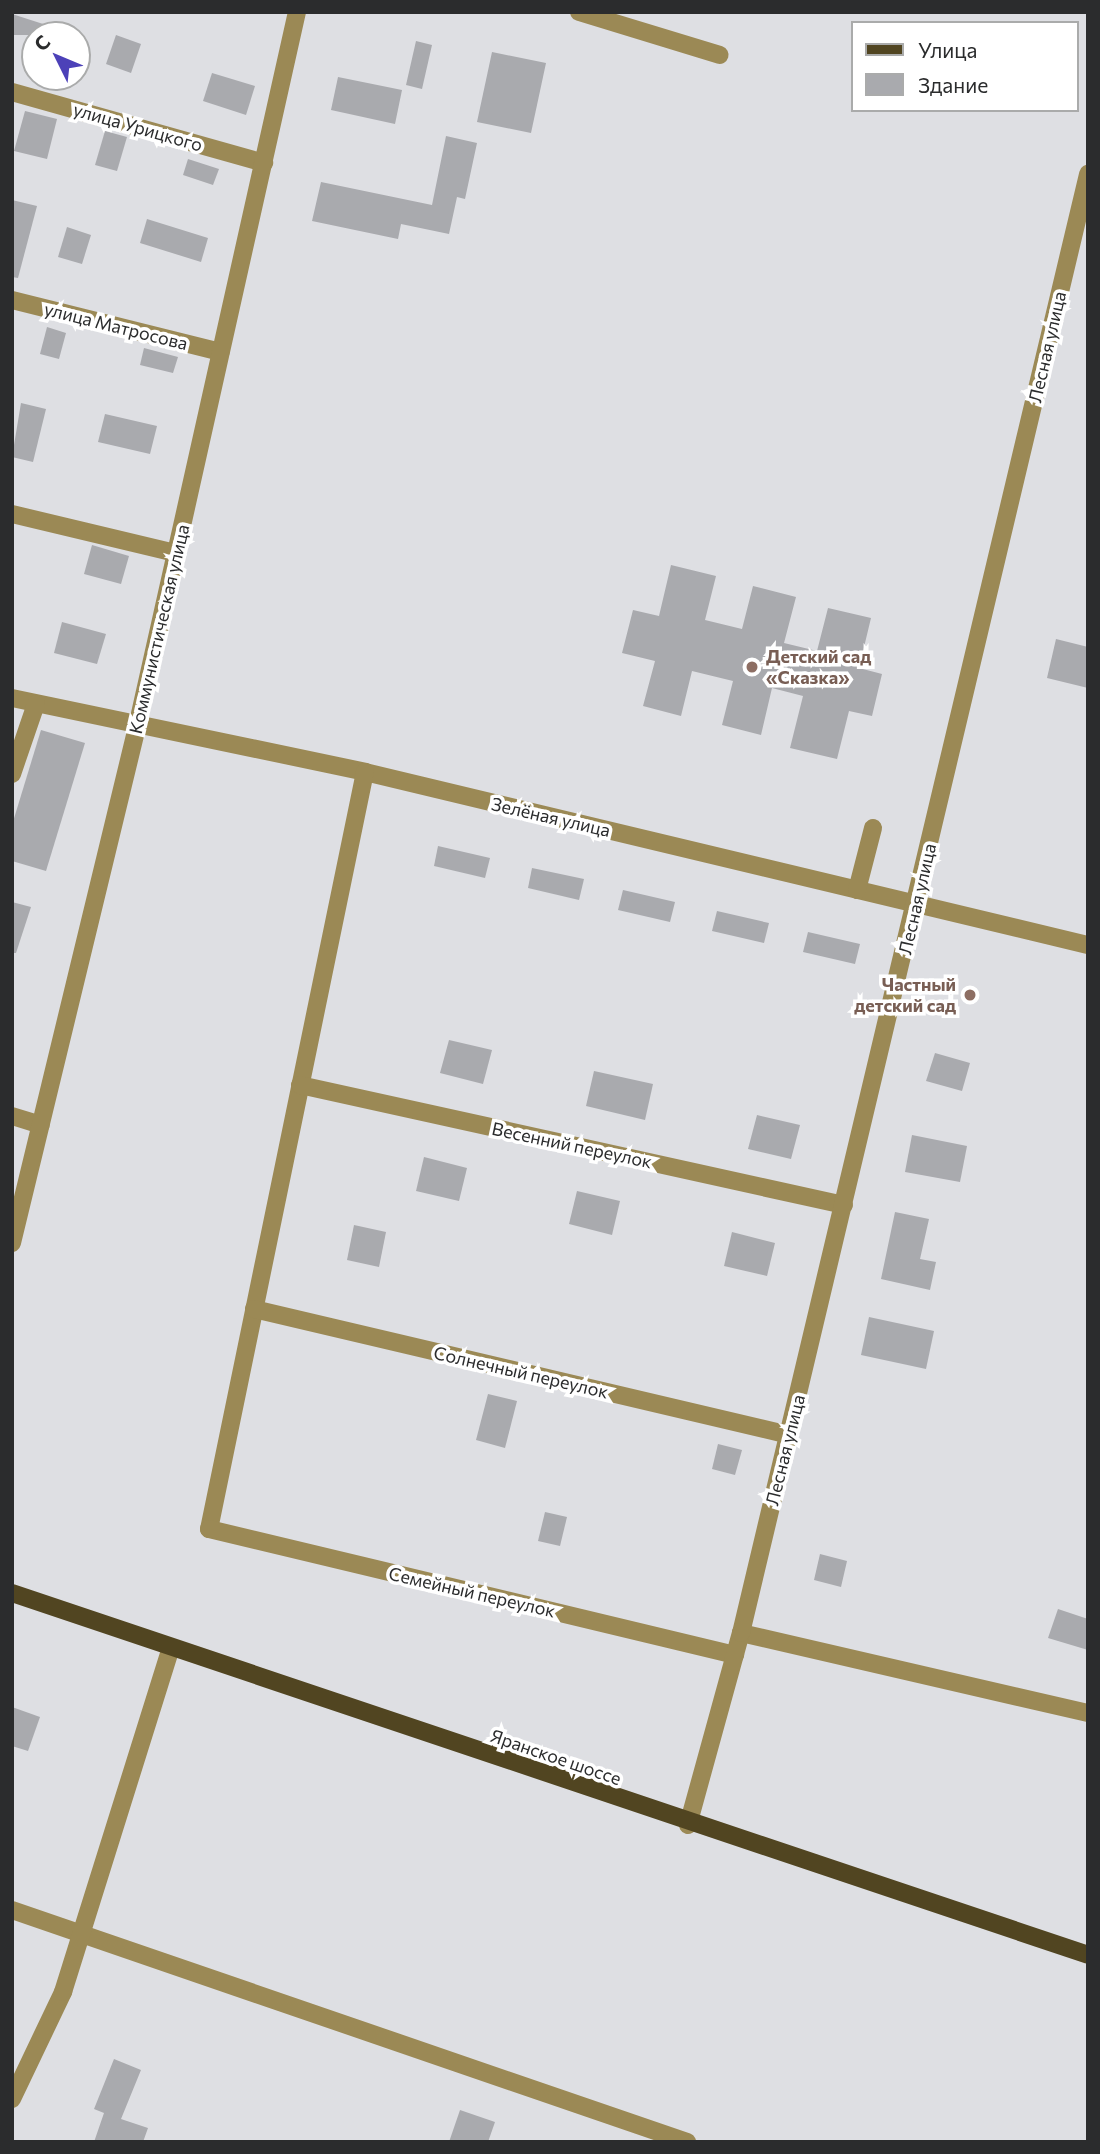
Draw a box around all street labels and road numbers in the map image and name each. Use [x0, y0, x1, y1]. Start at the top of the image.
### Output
street label: улица Урицкого [71, 98, 205, 156]
street label: Лесная улица [1024, 289, 1070, 405]
street label: улица Матросова [42, 298, 190, 354]
street label: Коммунистическая улица [124, 522, 194, 736]
street label: Зелёная улица [489, 793, 613, 841]
street label: Лесная улица [894, 841, 940, 957]
street label: Весенний переулок [490, 1117, 654, 1173]
street label: Солнечный переулок [431, 1341, 611, 1403]
street label: Лесная улица [761, 1392, 809, 1508]
street label: Семейный переулок [386, 1562, 558, 1622]
street label: Яранское шоссе [488, 1724, 624, 1790]

